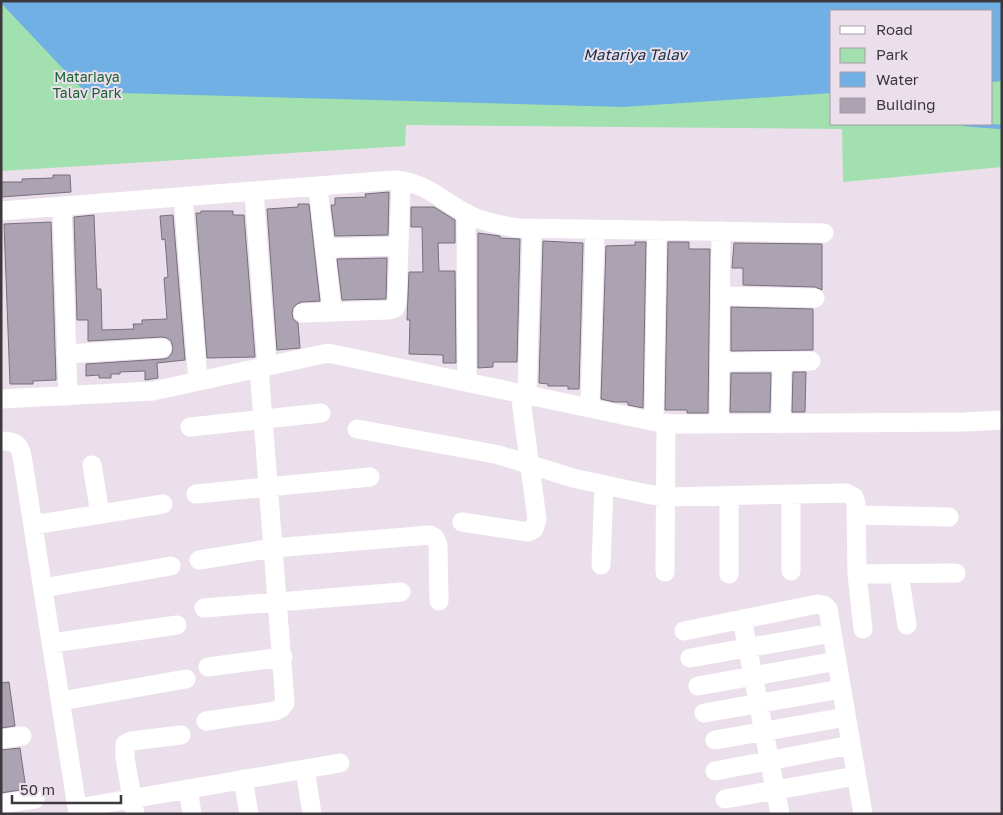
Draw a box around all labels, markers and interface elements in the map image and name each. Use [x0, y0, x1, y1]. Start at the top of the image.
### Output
legend [830, 10, 993, 125]
text: Road [876, 20, 913, 38]
water label: Matariya Talav [583, 45, 689, 64]
text: Park [876, 45, 909, 63]
park label: Matariaya Talav Park [52, 68, 122, 101]
text: Water [876, 70, 919, 88]
text: Building [876, 95, 936, 113]
scale bar [12, 772, 121, 804]
text: 50 m [20, 780, 55, 798]

